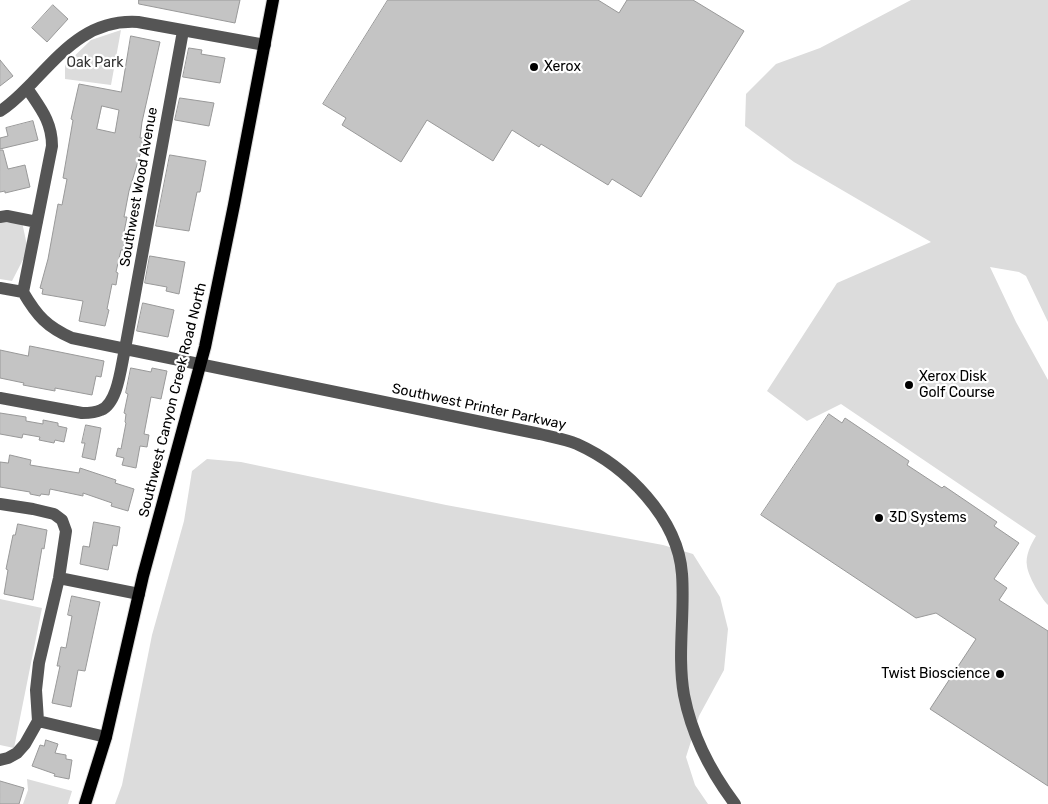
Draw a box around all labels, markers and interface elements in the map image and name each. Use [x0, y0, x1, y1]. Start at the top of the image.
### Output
park label: Oak Park [67, 55, 123, 71]
place label: Xerox [544, 59, 581, 75]
marker: Xerox [528, 61, 540, 73]
street label: Southwest Wood Avenue [117, 106, 161, 268]
street label: Southwest Canyon Creek Road North [136, 281, 210, 519]
place label: Xerox Disk Golf Course [919, 369, 995, 402]
marker: Xerox Disk Golf Course [903, 379, 915, 391]
street label: Southwest Printer Parkway [390, 380, 568, 434]
place label: 3D Systems [889, 510, 967, 526]
marker: 3D Systems [873, 512, 885, 524]
place label: Twist Bioscience [881, 666, 990, 682]
marker: Twist Bioscience [994, 668, 1006, 680]

